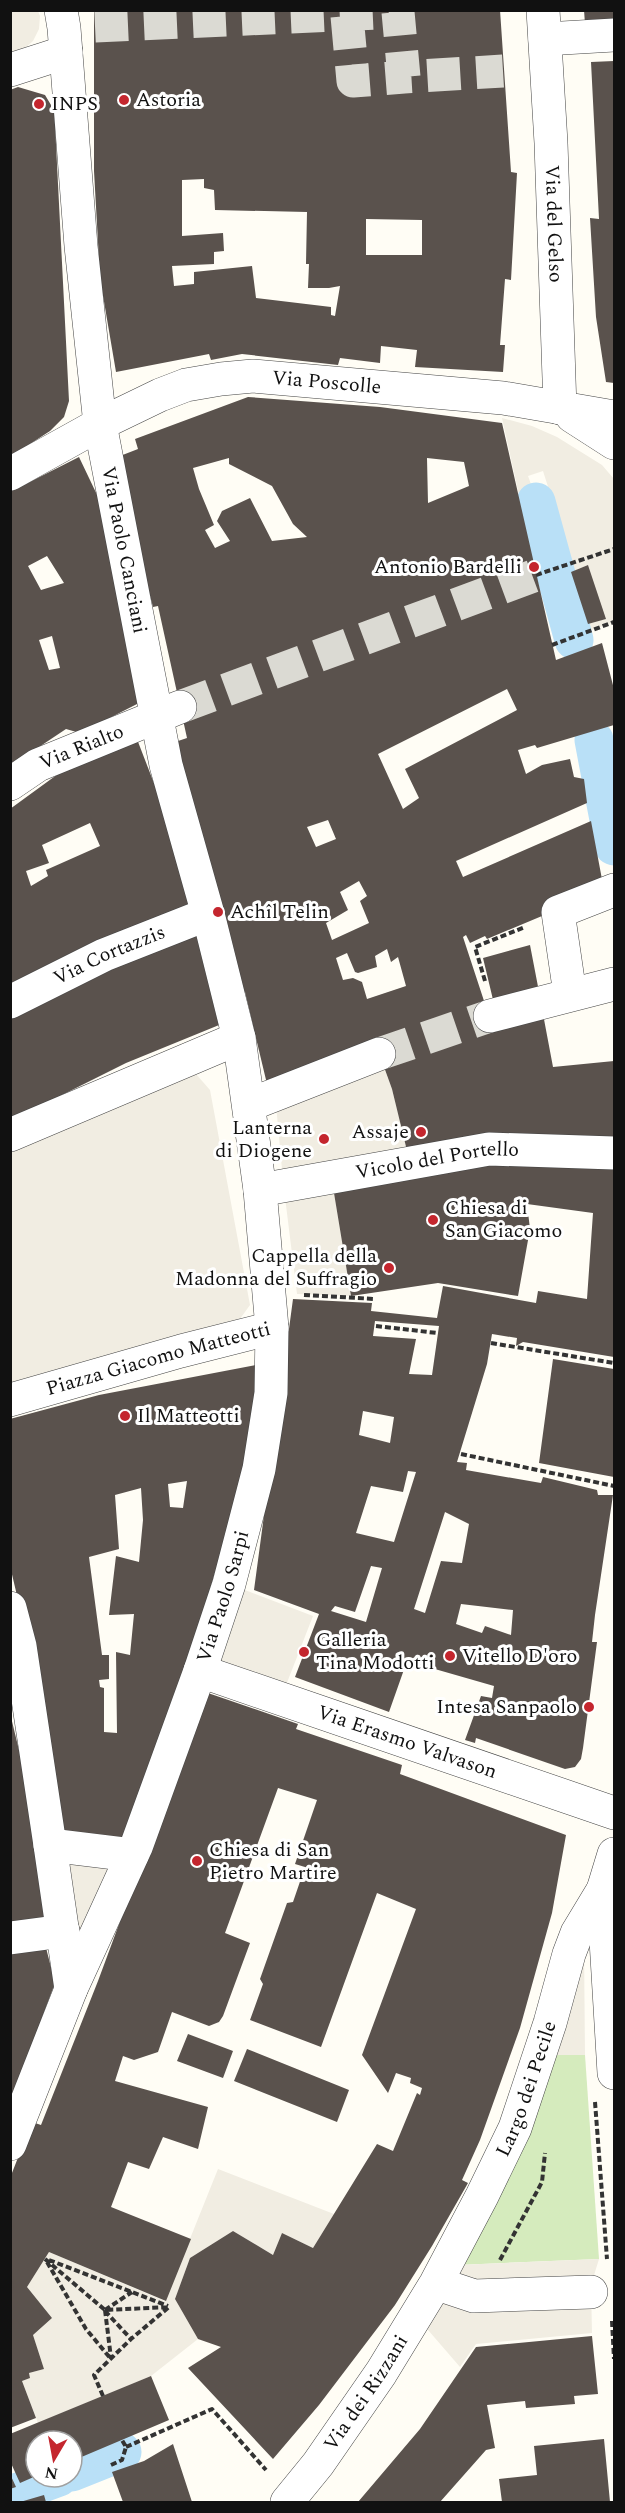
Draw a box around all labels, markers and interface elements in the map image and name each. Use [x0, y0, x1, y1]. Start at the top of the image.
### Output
place label: Astoria [136, 85, 201, 115]
place label: INPS [51, 89, 98, 119]
marker: Astoria [117, 93, 131, 107]
marker: INPS [32, 97, 46, 111]
street label: Via del Gelso [537, 164, 571, 283]
street label: Via Poscolle [271, 363, 382, 402]
street label: Via Paolo Canciani [93, 464, 155, 636]
place label: Antonio Bardelli [374, 552, 522, 582]
marker: Antonio Bardelli [527, 560, 541, 574]
street label: Via Rialto [35, 716, 128, 778]
place label: Achîl Telin [230, 897, 329, 927]
marker: Achîl Telin [211, 905, 225, 919]
street label: Via Cortazzis [48, 917, 170, 993]
place label: Lanterna di Diogene [215, 1113, 312, 1166]
place label: Assaje [351, 1117, 409, 1147]
marker: Assaje [414, 1125, 428, 1139]
marker: Lanterna di Diogene [317, 1132, 331, 1146]
street label: Vicolo del Portello [353, 1134, 520, 1188]
place label: Chiesa di San Giacomo [445, 1193, 562, 1246]
marker: Chiesa di San Giacomo [426, 1213, 440, 1227]
place label: Cappella della Madonna del Suffragio [175, 1241, 377, 1294]
marker: Cappella della Madonna del Suffragio [382, 1261, 396, 1275]
street label: Piazza Giacomo Matteotti [43, 1314, 274, 1404]
place label: Il Matteotti [137, 1401, 240, 1431]
marker: Il Matteotti [118, 1409, 132, 1423]
street label: Via Paolo Sarpi [189, 1527, 257, 1667]
place label: Galleria Tina Modotti [316, 1625, 435, 1678]
place label: Vitello D'oro [462, 1641, 577, 1671]
marker: Galleria Tina Modotti [297, 1645, 311, 1659]
marker: Vitello D'oro [443, 1649, 457, 1663]
place label: Intesa Sanpaolo [436, 1692, 577, 1722]
street label: Via Erasmo Valvason [313, 1697, 501, 1787]
marker: Intesa Sanpaolo [582, 1700, 596, 1714]
place label: Chiesa di San Pietro Martire [209, 1835, 337, 1888]
marker: Chiesa di San Pietro Martire [190, 1854, 204, 1868]
street label: Largo dei Pecile [488, 2017, 565, 2162]
street label: Via dei Rizzani [316, 2329, 416, 2457]
north arrow [24, 2429, 84, 2489]
text: N [43, 2460, 60, 2486]

